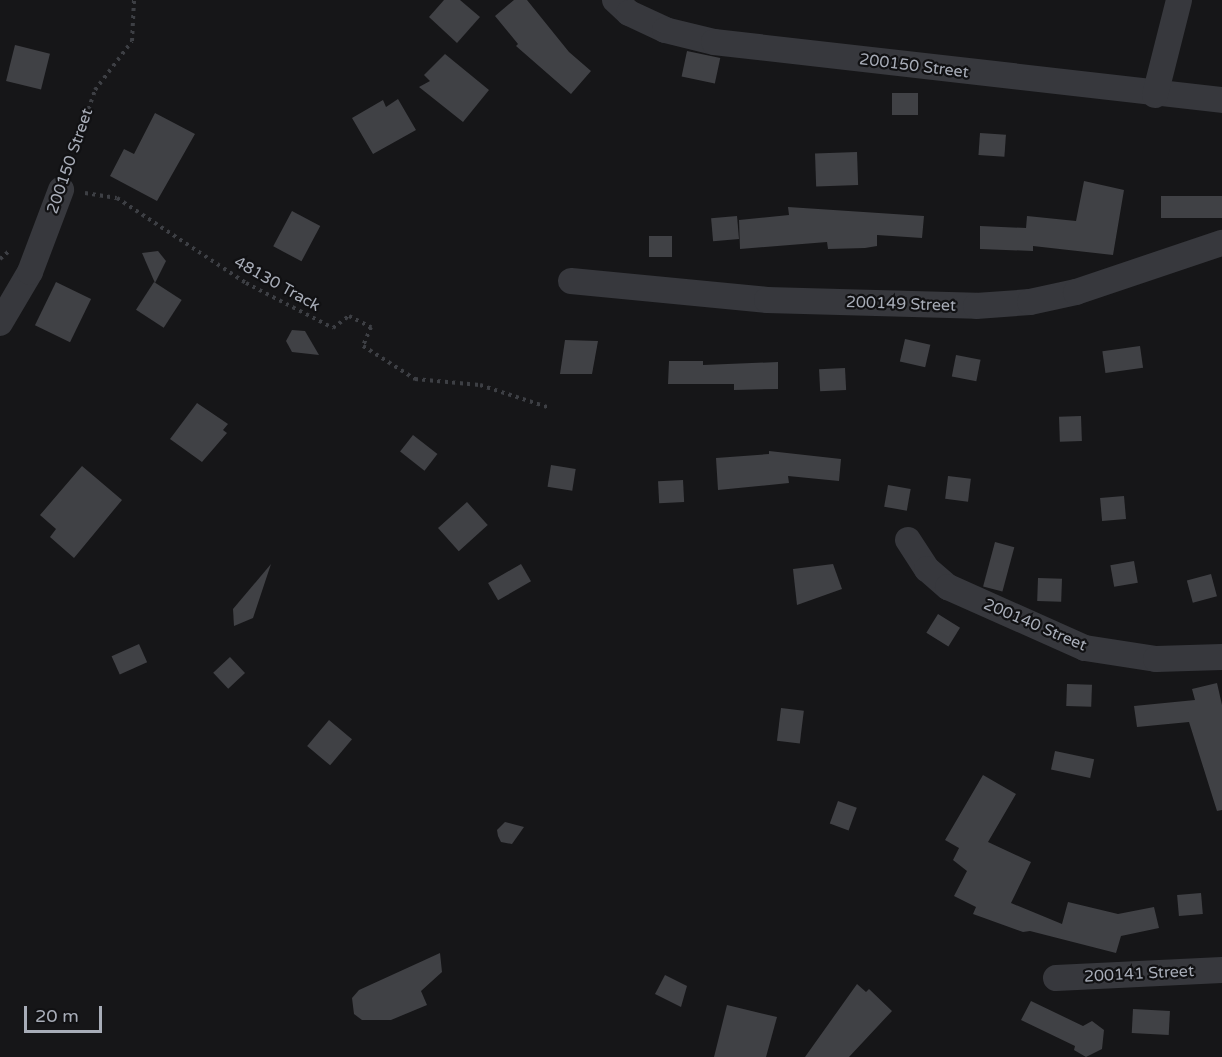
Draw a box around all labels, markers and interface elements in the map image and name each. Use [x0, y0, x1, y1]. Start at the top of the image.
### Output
street label: 200150 Street [858, 50, 970, 82]
street label: 200150 Street [43, 106, 97, 216]
street label: 48130 Track [231, 252, 323, 316]
street label: 200149 Street [846, 292, 956, 316]
street label: 200140 Street [981, 595, 1089, 655]
street label: 200141 Street [1083, 962, 1195, 986]
scale bar [27, 994, 105, 1032]
text: 20 m [35, 1005, 79, 1027]

